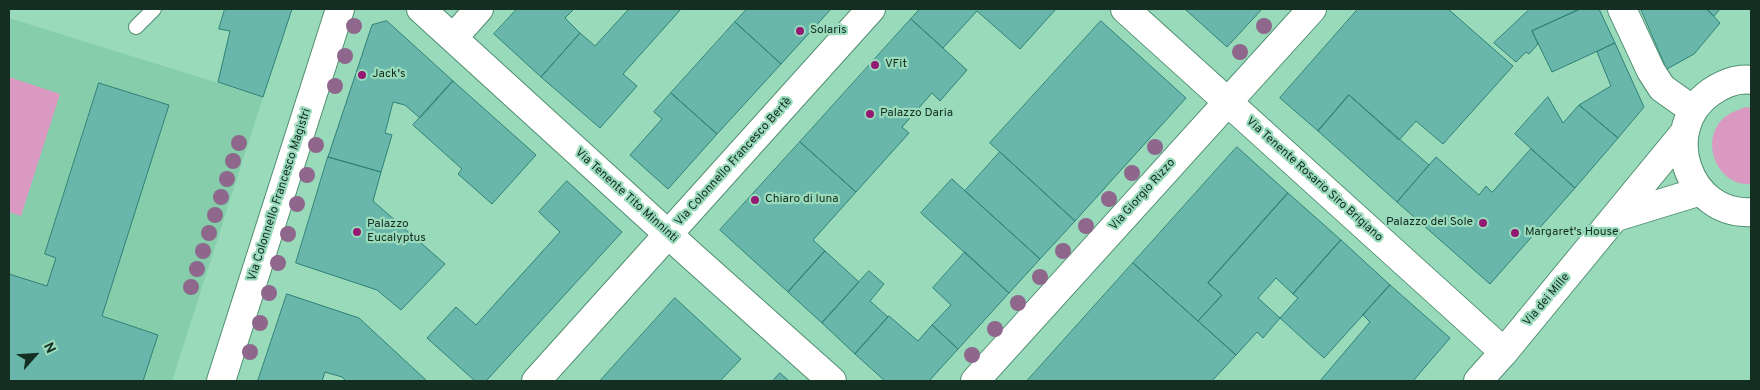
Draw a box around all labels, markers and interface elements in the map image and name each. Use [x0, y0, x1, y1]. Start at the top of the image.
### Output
place label: Solaris [810, 24, 847, 38]
marker: Solaris [794, 25, 806, 37]
place label: VFit [885, 58, 907, 72]
marker: VFit [869, 59, 881, 71]
place label: Jack's [372, 68, 406, 82]
marker: Jack's [356, 69, 368, 81]
street label: Via Colonnello Francesco Bertè [672, 95, 796, 229]
street label: Via Colonnello Francesco Magistri [245, 107, 315, 283]
place label: Palazzo Daria [880, 107, 953, 121]
marker: Palazzo Daria [864, 108, 876, 120]
street label: Via Tenente Rosario Siro Brigiano [1243, 115, 1385, 245]
street label: Via Tenente Tito Minninti [572, 146, 680, 246]
street label: Via Giorgio Rizzo [1107, 156, 1179, 234]
place label: Chiaro di luna [765, 193, 839, 207]
marker: Chiaro di luna [749, 194, 761, 206]
place label: Palazzo del Sole [1386, 216, 1473, 230]
marker: Palazzo del Sole [1477, 217, 1489, 229]
place label: Palazzo Eucalyptus [367, 218, 426, 246]
marker: Palazzo Eucalyptus [351, 226, 363, 238]
place label: Margaret's House [1525, 226, 1619, 240]
marker: Margaret's House [1509, 227, 1521, 239]
street label: Via dei Mille [1521, 271, 1573, 329]
north arrow [10, 330, 60, 380]
text: N [39, 340, 59, 356]

